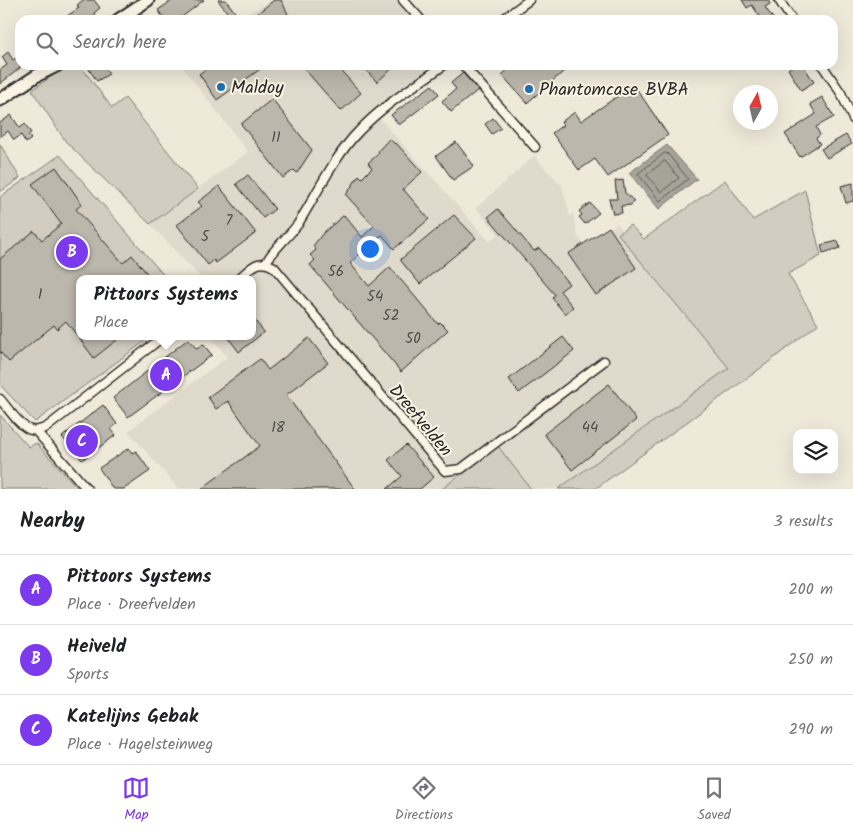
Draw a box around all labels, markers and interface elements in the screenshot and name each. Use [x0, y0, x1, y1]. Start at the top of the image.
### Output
search box [15, 15, 838, 70]
text: Search here [73, 28, 167, 58]
icon: search [33, 29, 61, 57]
place label: Maldoy [231, 74, 284, 103]
place label: Phantomcase BVBA [539, 76, 689, 105]
marker: Maldoy [215, 81, 227, 93]
marker: Phantomcase BVBA [523, 83, 535, 95]
north arrow [733, 85, 778, 130]
house number: 11 [271, 126, 281, 150]
house number: 7 [226, 209, 234, 233]
house number: 5 [201, 225, 210, 249]
pin: B [56, 233, 88, 271]
your location [357, 236, 383, 262]
house number: 56 [328, 260, 344, 284]
popup [76, 275, 256, 340]
text: Pittoors Systems [94, 280, 238, 310]
house number: 1 [38, 283, 43, 307]
house number: 54 [367, 285, 383, 309]
house number: 52 [383, 304, 399, 328]
text: Place [94, 310, 128, 335]
house number: 50 [405, 327, 421, 351]
pin: A [150, 356, 182, 394]
street label: Dreefvelden [381, 378, 459, 464]
house number: 18 [271, 416, 286, 440]
house number: 44 [582, 416, 598, 440]
pin: C [66, 422, 98, 460]
map controls [793, 429, 838, 474]
button: layers [793, 429, 838, 474]
text: Nearby [20, 505, 85, 538]
text: 3 results [774, 509, 833, 534]
text: Pittoors Systems [67, 562, 211, 592]
text: A [31, 577, 41, 602]
text: 200 m [789, 577, 833, 602]
text: Place · Dreefvelden [67, 592, 196, 617]
text: Heiveld [67, 632, 126, 662]
text: B [31, 647, 41, 672]
text: 250 m [788, 647, 833, 672]
text: Sports [67, 662, 109, 687]
text: Katelijns Gebak [67, 702, 198, 732]
text: C [31, 717, 41, 742]
text: 290 m [789, 717, 833, 742]
text: Place · Hagelsteinweg [67, 732, 213, 757]
tab: Map [122, 774, 150, 826]
tab: Directions [395, 774, 453, 826]
tab: Saved [697, 774, 731, 826]

